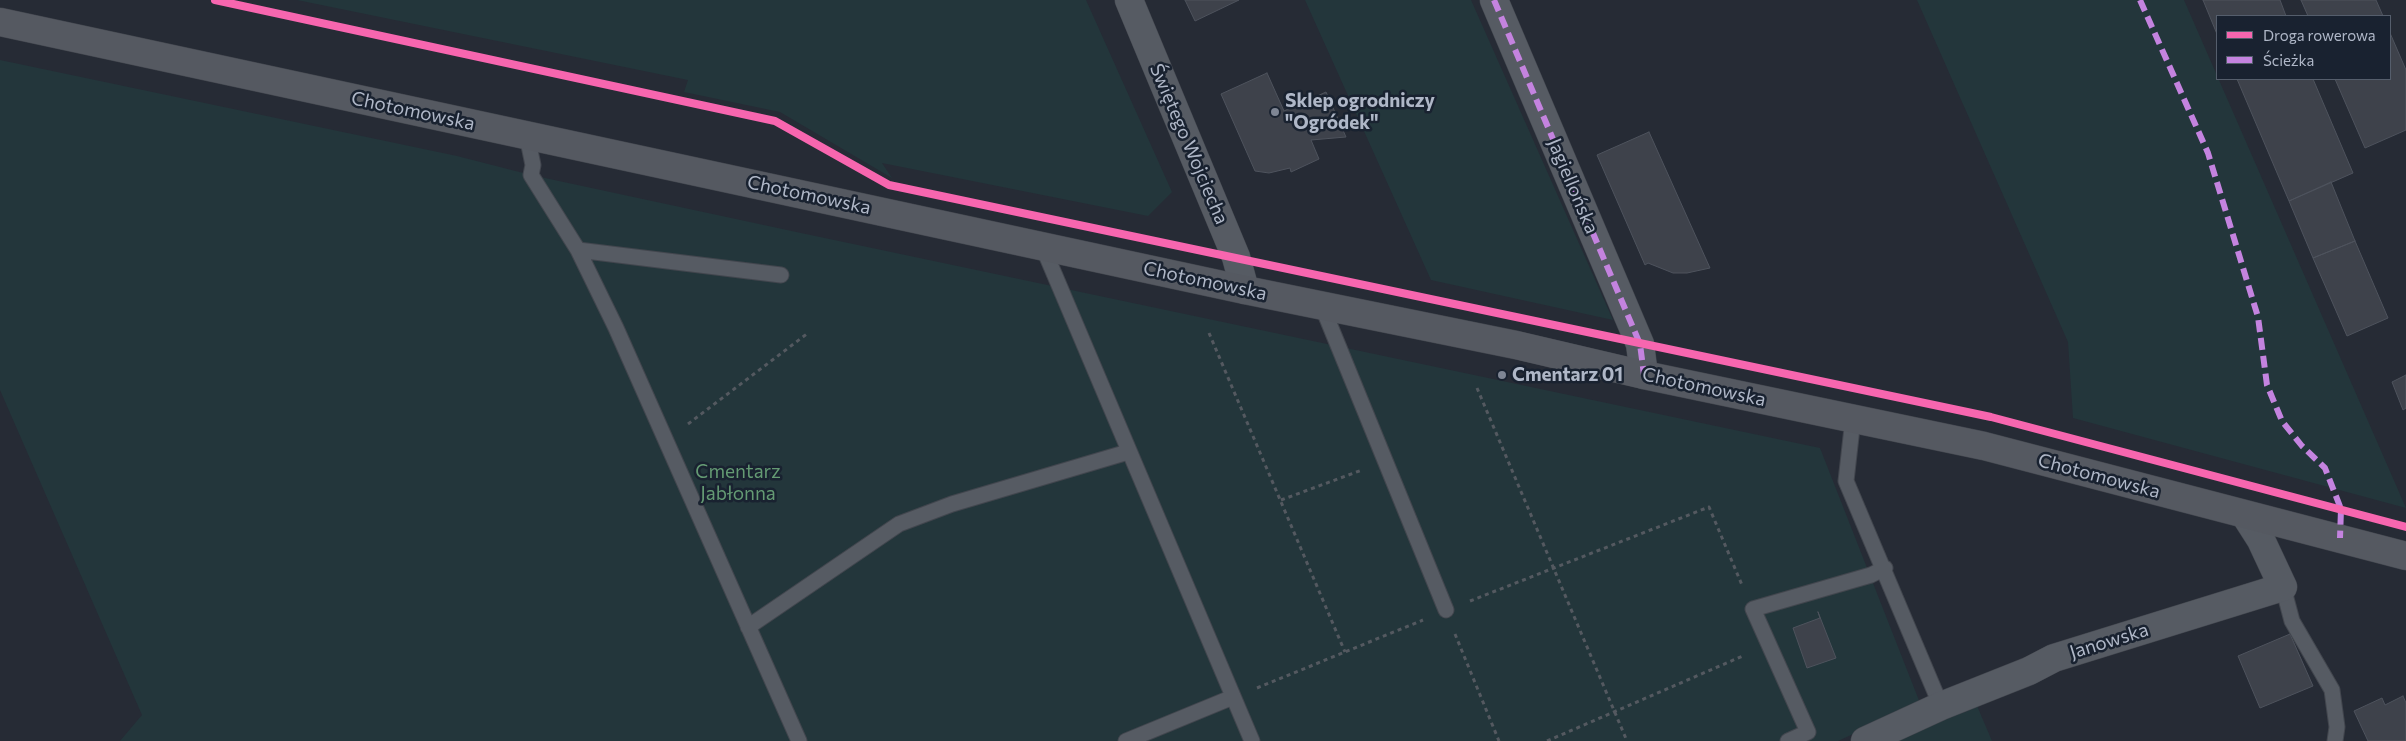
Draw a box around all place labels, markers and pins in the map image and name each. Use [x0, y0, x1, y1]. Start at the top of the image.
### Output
place label: Sklep ogrodniczy "Ogródek" [1285, 90, 1435, 134]
marker: Sklep ogrodniczy "Ogródek" [1269, 106, 1281, 118]
place label: Cmentarz 01 [1512, 364, 1623, 386]
marker: Cmentarz 01 [1496, 369, 1508, 381]

